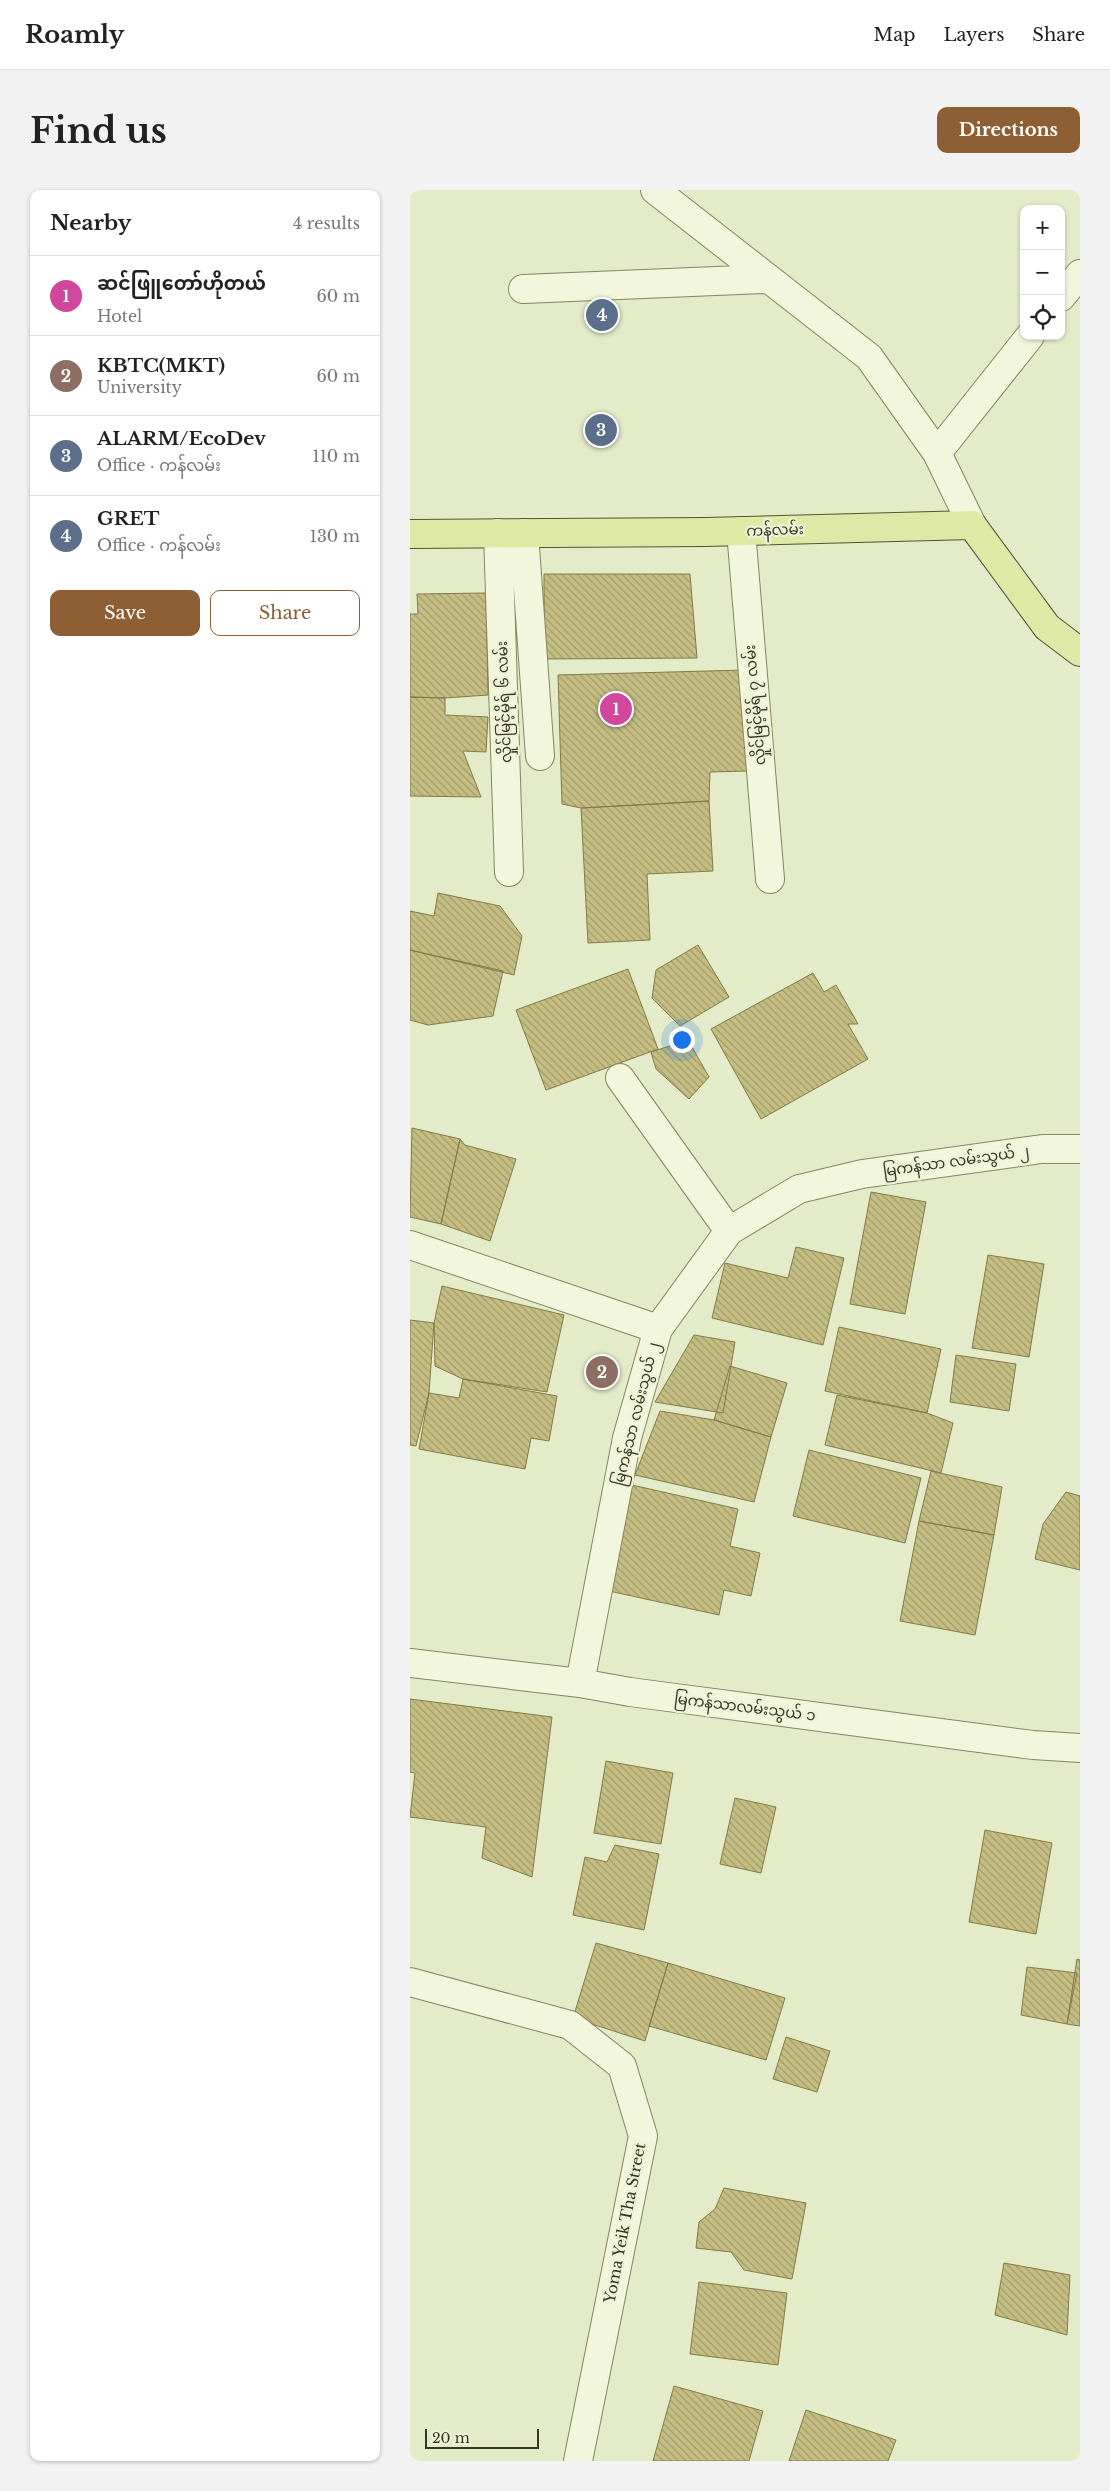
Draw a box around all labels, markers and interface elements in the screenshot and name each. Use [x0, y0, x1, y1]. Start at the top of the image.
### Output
text: Roamly [25, 20, 124, 49]
text: Map [874, 24, 915, 46]
text: Layers [943, 24, 1004, 46]
text: Share [1032, 24, 1085, 46]
button: Directions [937, 107, 1080, 153]
text: Find us [30, 109, 167, 152]
map controls [1020, 205, 1065, 340]
button: + [1020, 205, 1065, 250]
text: Nearby [50, 210, 131, 236]
text: 4 results [293, 213, 360, 233]
button: − [1020, 250, 1065, 295]
text: ဆင်ဖြူတော်ဟိုတယ် [97, 272, 266, 295]
text: 1 [63, 286, 69, 306]
text: 60 m [317, 286, 360, 306]
button: locate [1020, 295, 1065, 340]
pin: 4 [586, 296, 618, 334]
text: Hotel [97, 306, 142, 326]
text: KBTC(MKT) [97, 354, 225, 377]
text: 2 [61, 366, 71, 386]
text: 60 m [317, 366, 360, 386]
text: University [97, 377, 182, 397]
pin: 3 [585, 411, 617, 449]
text: ALARM/EcoDev [97, 427, 266, 450]
text: 3 [61, 446, 71, 466]
text: 110 m [313, 446, 360, 466]
text: Office · ကန်လမ်း [97, 455, 221, 475]
text: GRET [97, 507, 159, 530]
street label: ကန်လမ်း [746, 519, 804, 543]
text: 4 [61, 526, 71, 546]
text: 130 m [310, 526, 360, 546]
text: Office · ကန်လမ်း [97, 535, 221, 555]
button: Save [50, 590, 200, 636]
button: Share [210, 590, 360, 636]
street label: လှိုင်မြင့်မိုရ် ၆ လမ်း [492, 641, 518, 763]
street label: လှိုင်မြင့်မိုရ် ၇ လမ်း [740, 644, 772, 766]
pin: 1 [600, 690, 632, 728]
your location [669, 1027, 695, 1053]
street label: မြကန်သာ လမ်းသွယ် ၂ [882, 1141, 1031, 1183]
street label: မြကန်သာ လမ်းသွယ် ၂ [608, 1340, 665, 1488]
pin: 2 [586, 1353, 618, 1391]
street label: မြကန်သာလမ်းသွယ် ၁ [673, 1688, 817, 1728]
street label: Yoma Yeik Tha Street [599, 2141, 649, 2306]
scale bar [425, 2426, 539, 2449]
text: 20 m [432, 2429, 470, 2447]

